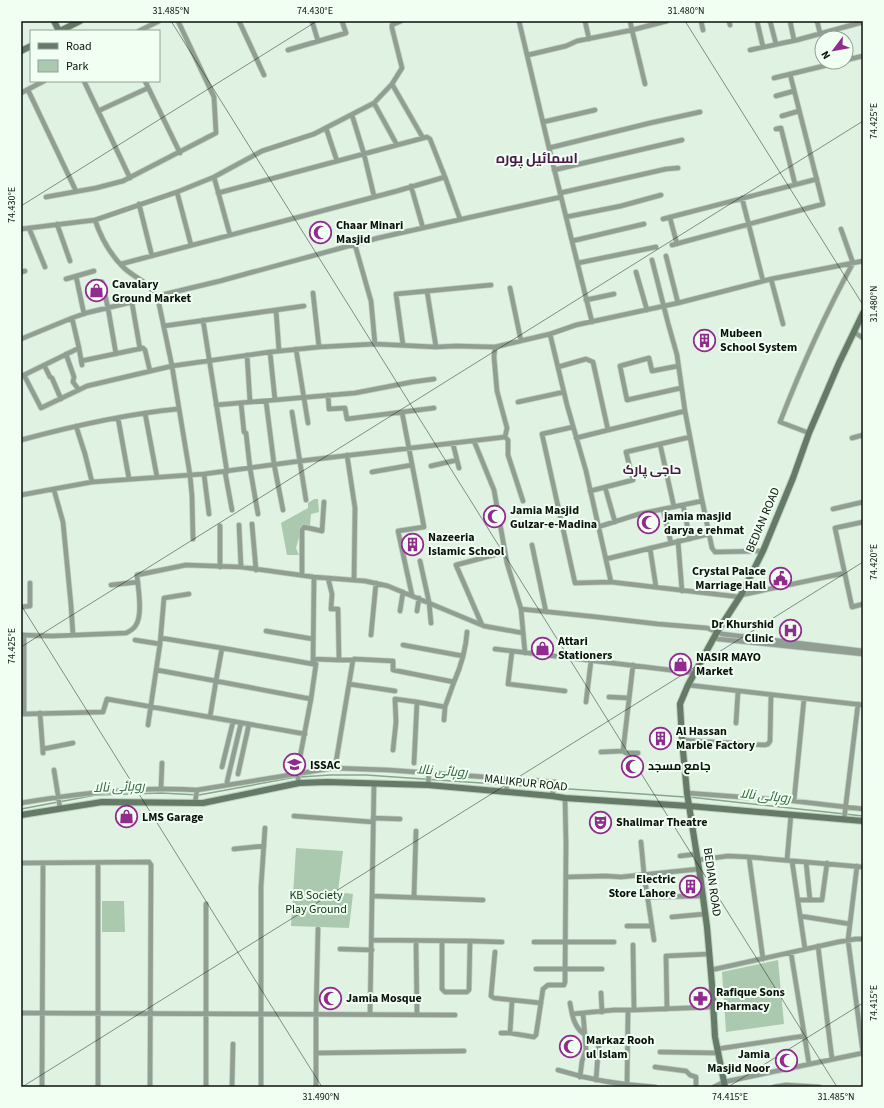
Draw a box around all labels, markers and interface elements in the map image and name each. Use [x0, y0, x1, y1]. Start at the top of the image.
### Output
text: 31.485°N [152, 4, 190, 18]
text: 74.430°E [297, 4, 333, 18]
text: 31.480°N [667, 4, 705, 18]
legend [30, 30, 160, 82]
north arrow [814, 30, 854, 70]
text: Road [66, 38, 92, 55]
text: N [818, 48, 834, 62]
text: Park [66, 58, 88, 75]
text: 74.425°E [867, 103, 881, 139]
district label: اسمائیل پورہ [496, 149, 578, 169]
text: 74.430°E [5, 187, 19, 223]
place label: Chaar Minari Masjid [336, 217, 403, 248]
mosque icon: Chaar Minari Masjid [308, 219, 334, 245]
place label: Cavalary Ground Market [112, 276, 192, 307]
shop icon: Cavalary Ground Market [84, 278, 110, 304]
text: 31.480°N [867, 285, 881, 323]
place label: Mubeen School System [720, 325, 797, 356]
building icon: Mubeen School System [691, 327, 717, 353]
district label: حاجی پارک [623, 461, 681, 479]
street label: BEDIAN ROAD [742, 485, 784, 555]
place label: Jamia Masjid Gulzar-e-Madina [510, 502, 597, 533]
mosque icon: Jamia Masjid Gulzar-e-Madina [481, 504, 507, 530]
place label: jamia masjid darya e rehmat [663, 508, 745, 539]
mosque icon: jamia masjid darya e rehmat [635, 510, 661, 536]
place label: Nazeeria Islamic School [428, 529, 505, 560]
building icon: Nazeeria Islamic School [399, 531, 425, 557]
text: 74.420°E [867, 544, 881, 580]
place label: Crystal Palace Marriage Hall [692, 563, 767, 594]
public building icon: Crystal Palace Marriage Hall [768, 565, 794, 591]
place label: Dr Khurshid Clinic [711, 616, 774, 647]
hospital icon: Dr Khurshid Clinic [777, 618, 803, 644]
text: 74.425°E [5, 628, 19, 664]
place label: Attari Stationers [557, 633, 612, 664]
shop icon: Attari Stationers [530, 635, 556, 661]
place label: NASIR MAYO Market [696, 649, 761, 680]
shop icon: NASIR MAYO Market [668, 651, 694, 677]
place label: Al Hassan Marble Factory [675, 723, 756, 754]
building icon: Al Hassan Marble Factory [648, 725, 674, 751]
school or university icon: ISSAC [281, 752, 307, 778]
mosque icon: جامع مسجد [620, 753, 646, 779]
place label: ISSAC [310, 757, 340, 774]
place label: جامع مسجد [648, 758, 711, 775]
water label: روہائی نالا [416, 760, 470, 782]
street label: MALIKPUR ROAD [484, 770, 568, 796]
water label: روہائی نالا [93, 777, 146, 797]
water label: روہائی نالا [739, 784, 793, 808]
shop icon: LMS Garage [114, 804, 140, 830]
place label: LMS Garage [142, 809, 204, 826]
theatre icon: Shalimar Theatre [588, 809, 614, 835]
place label: Shalimar Theatre [616, 814, 708, 831]
street label: BEDIAN ROAD [699, 847, 725, 917]
place label: Electric Store Lahore [608, 871, 676, 902]
building icon: Electric Store Lahore [678, 873, 704, 899]
park label: KB Society Play Ground [285, 887, 347, 918]
place label: Rafique Sons Pharmacy [716, 984, 785, 1015]
mosque icon: Jamia Mosque [317, 985, 343, 1011]
text: 74.415°E [867, 985, 881, 1021]
pharmacy icon: Rafique Sons Pharmacy [688, 986, 714, 1012]
place label: Jamia Mosque [346, 990, 422, 1007]
place label: Markaz Rooh ul Islam [586, 1032, 655, 1063]
mosque icon: Markaz Rooh ul Islam [558, 1034, 584, 1060]
place label: Jamia Masjid Noor [707, 1046, 770, 1077]
mosque icon: Jamia Masjid Noor [773, 1048, 799, 1074]
text: 31.490°N [302, 1090, 340, 1104]
text: 74.415°E [712, 1090, 748, 1104]
text: 31.485°N [817, 1090, 855, 1104]

